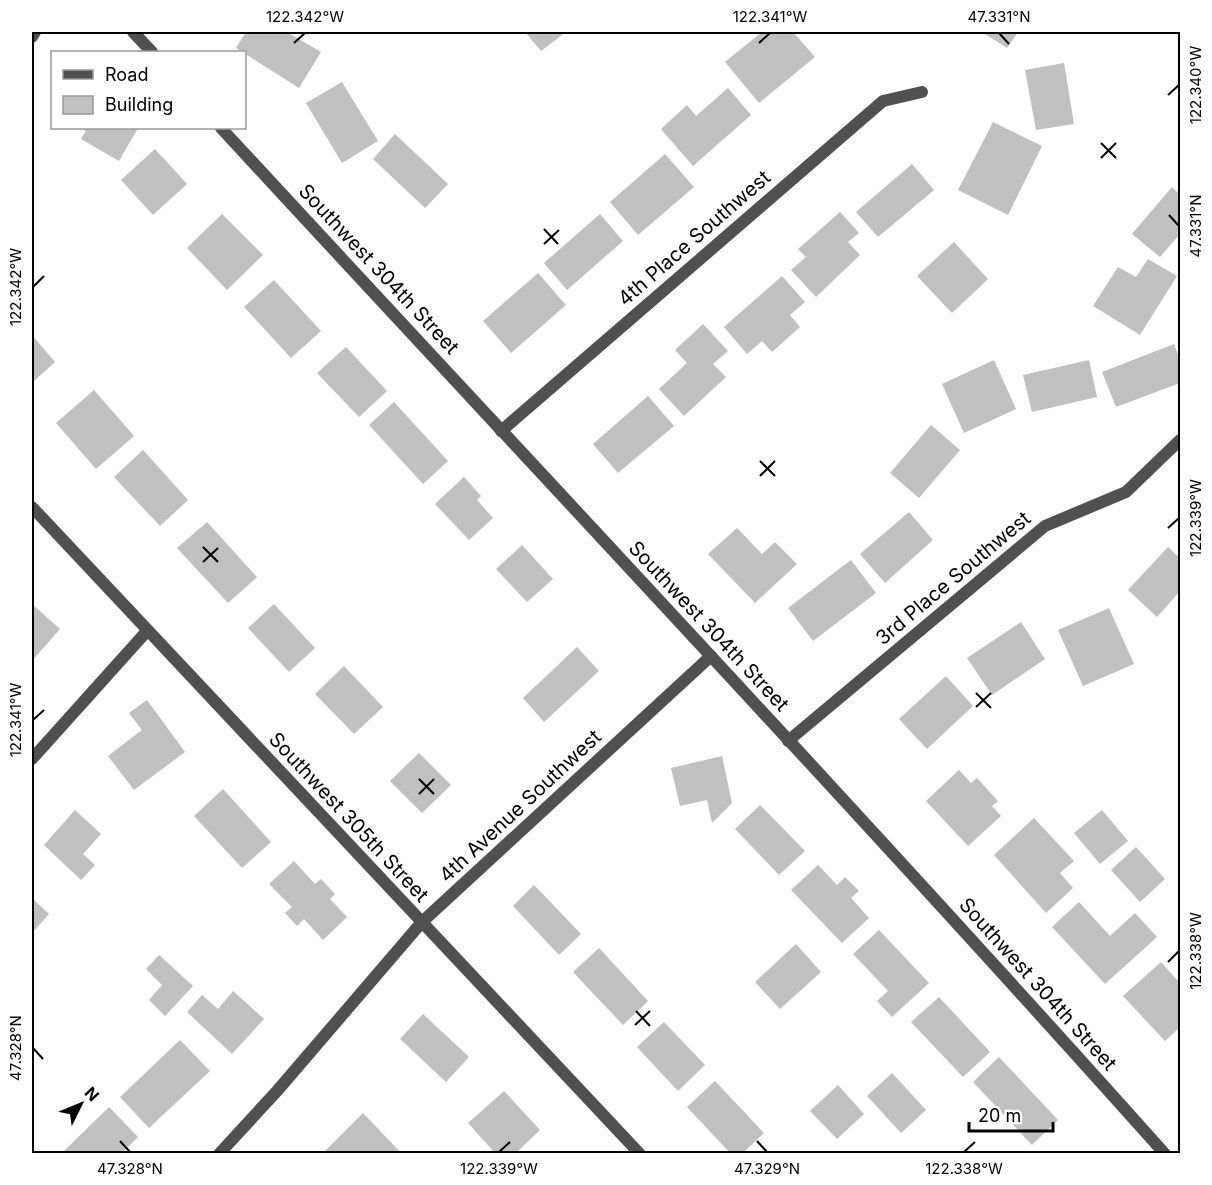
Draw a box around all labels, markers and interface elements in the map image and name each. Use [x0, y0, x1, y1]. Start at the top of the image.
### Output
text: 122.342°W [266, 7, 344, 26]
text: 122.341°W [733, 7, 808, 26]
text: 47.331°N [968, 7, 1031, 26]
text: 122.340°W [1186, 46, 1205, 124]
legend [51, 51, 246, 129]
text: Road [105, 64, 148, 85]
text: Building [105, 94, 173, 115]
street label: 4th Place Southwest [613, 165, 776, 311]
street label: Southwest 304th Street [294, 179, 464, 359]
text: 47.331°N [1186, 195, 1205, 258]
text: 122.342°W [6, 248, 25, 326]
text: 122.339°W [1186, 479, 1205, 557]
street label: 3rd Place Southwest [871, 506, 1036, 650]
street label: Southwest 304th Street [624, 536, 794, 716]
text: 122.341°W [6, 682, 25, 757]
street label: 4th Avenue Southwest [434, 724, 606, 887]
street label: Southwest 305th Street [264, 727, 434, 907]
street label: Southwest 304th Street [954, 893, 1122, 1075]
text: 122.338°W [1186, 912, 1205, 990]
text: 47.328°N [6, 1015, 25, 1081]
north arrow [51, 1074, 111, 1134]
text: N [80, 1082, 103, 1105]
scale bar [969, 1095, 1053, 1133]
text: 20 m [978, 1105, 1021, 1126]
text: 47.328°N [97, 1159, 163, 1178]
text: 122.339°W [460, 1159, 538, 1178]
text: 47.329°N [734, 1159, 800, 1178]
text: 122.338°W [925, 1159, 1003, 1178]

